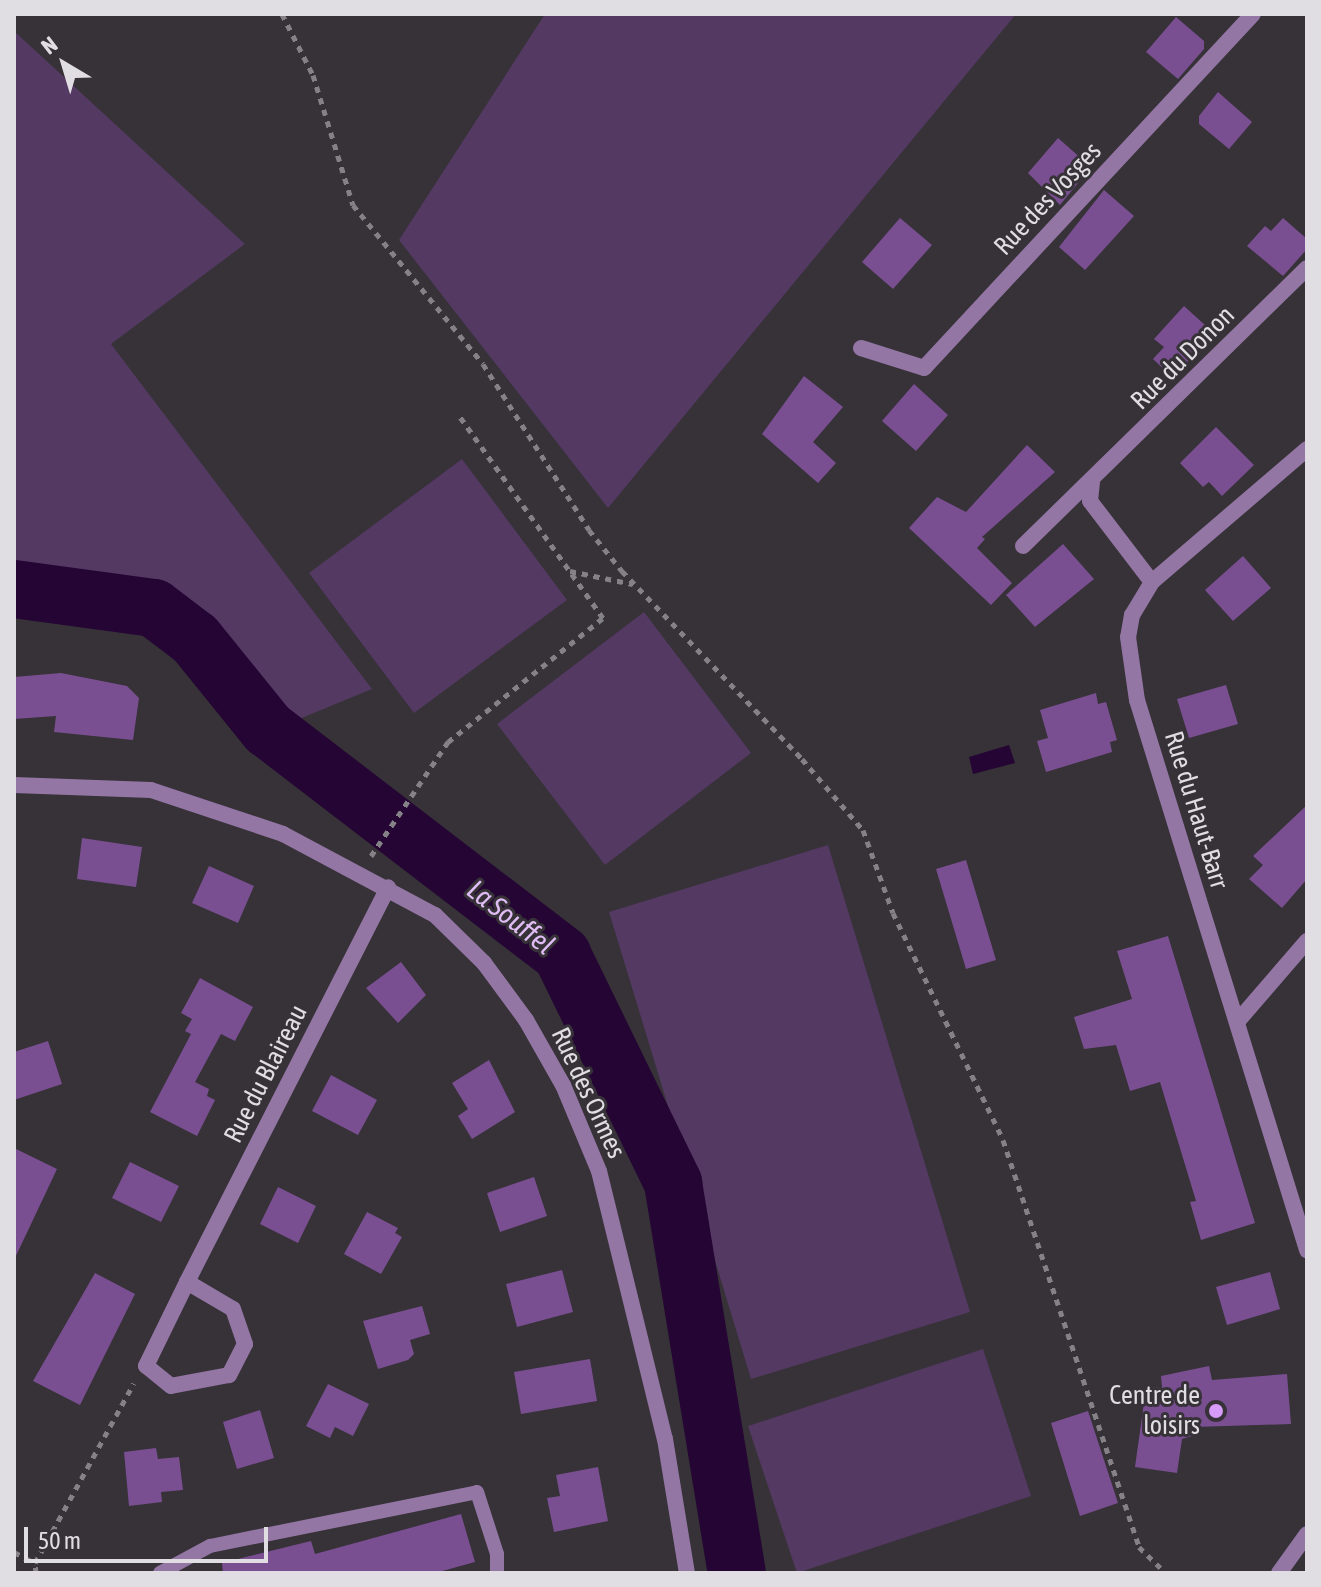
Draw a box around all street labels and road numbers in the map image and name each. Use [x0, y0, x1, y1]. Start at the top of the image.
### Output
street label: Rue des Vosges [988, 136, 1108, 262]
street label: Rue du Donon [1125, 300, 1241, 416]
street label: Rue du Haut-Barr [1157, 728, 1235, 892]
street label: Rue du Blaireau [218, 1000, 314, 1148]
street label: Rue des Ormes [544, 1023, 632, 1163]

